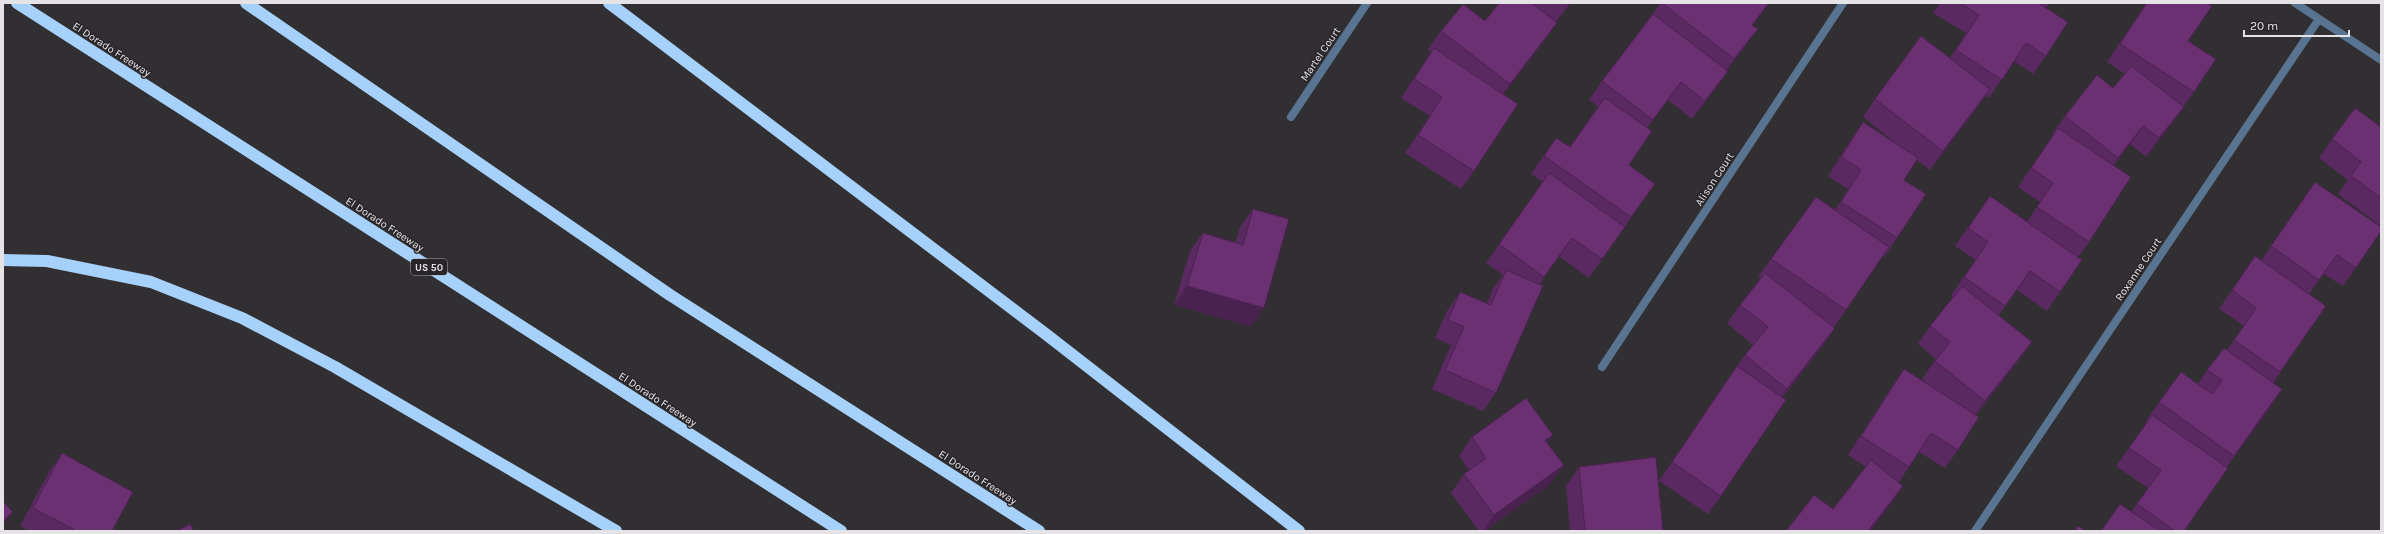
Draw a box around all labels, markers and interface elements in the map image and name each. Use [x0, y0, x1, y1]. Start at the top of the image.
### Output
scale bar [2244, 12, 2349, 38]
street label: El Dorado Freeway [70, 19, 153, 80]
text: 20 m [2250, 19, 2278, 33]
street label: Martel Court [1298, 25, 1343, 84]
street label: Alison Court [1692, 150, 1737, 208]
street label: El Dorado Freeway [343, 194, 426, 255]
street label: Roxanne Court [2112, 235, 2164, 303]
road number: US 50 [411, 259, 447, 275]
street label: El Dorado Freeway [616, 369, 699, 430]
street label: El Dorado Freeway [936, 447, 1019, 508]

